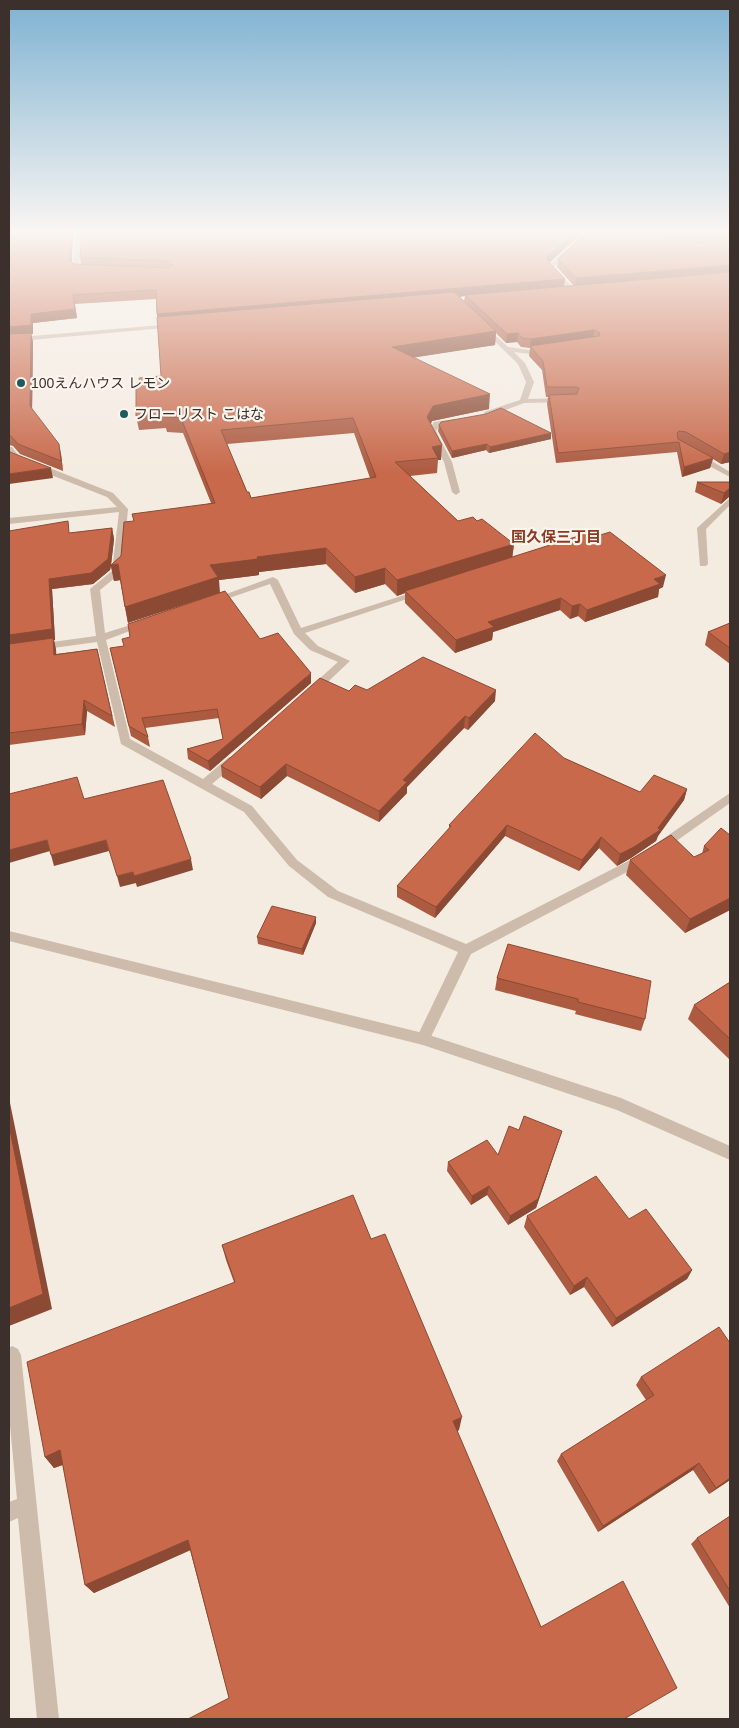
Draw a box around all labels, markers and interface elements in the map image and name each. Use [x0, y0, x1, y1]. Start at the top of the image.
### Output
place label: 100えんハウス レモン [31, 375, 170, 391]
marker: 100えんハウス レモン [15, 377, 27, 389]
place label: フローリスト こはな [134, 406, 264, 422]
marker: フローリスト こはな [118, 408, 130, 420]
district label: 国久保三丁目 [511, 528, 601, 545]

